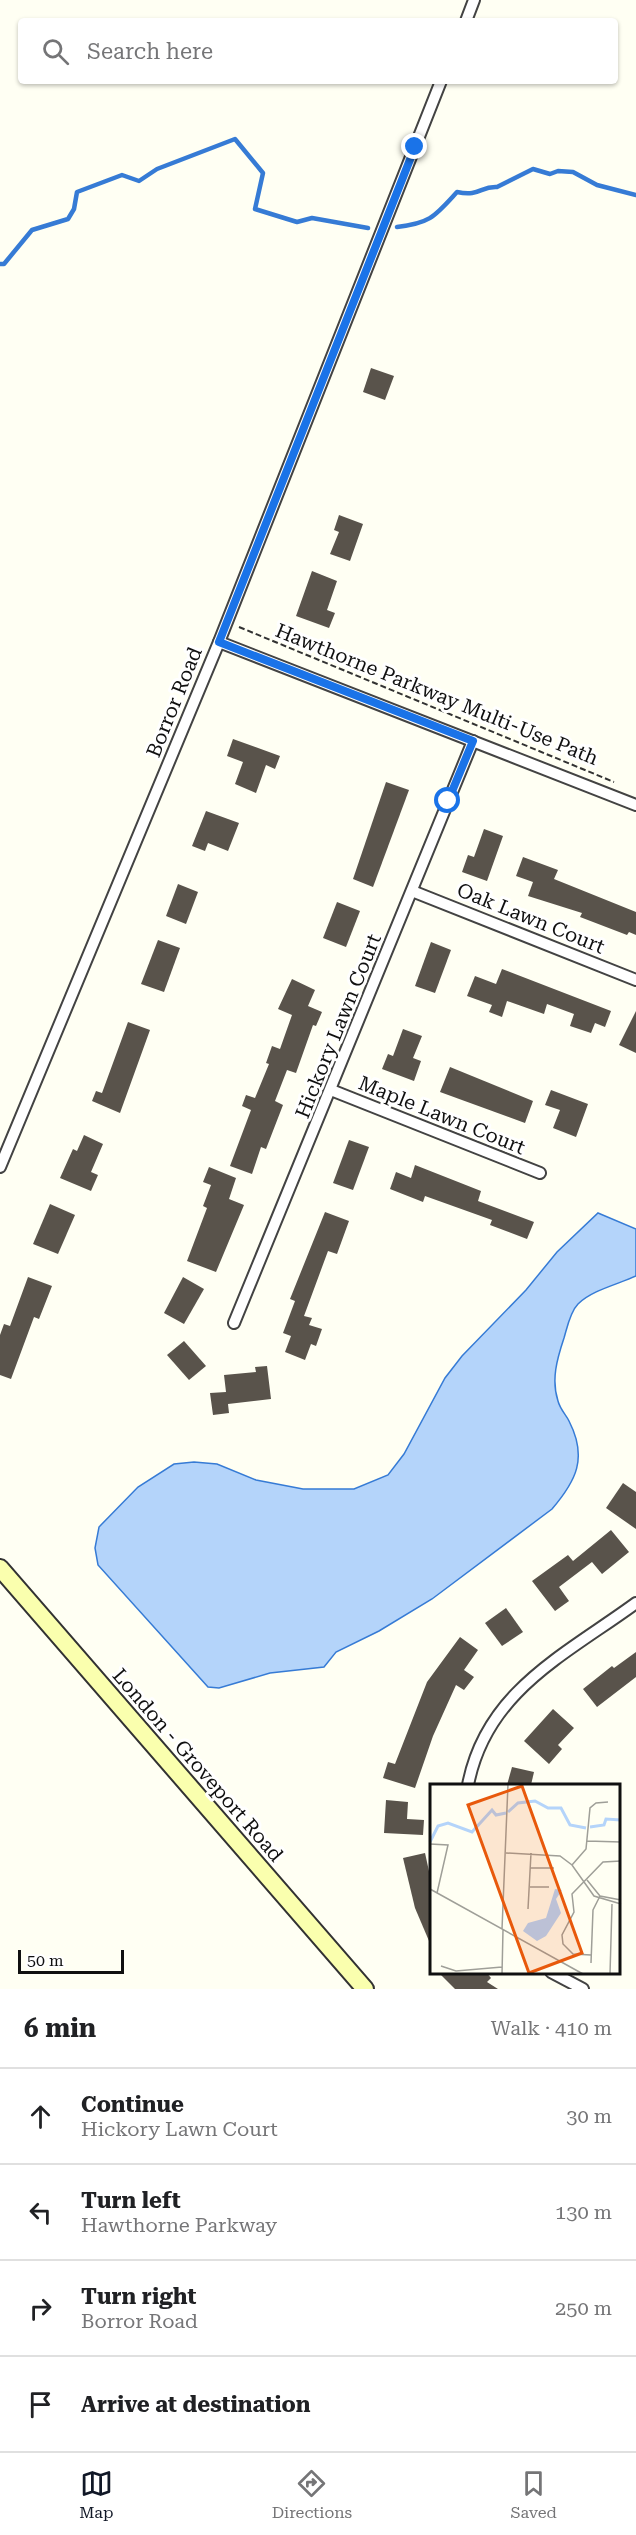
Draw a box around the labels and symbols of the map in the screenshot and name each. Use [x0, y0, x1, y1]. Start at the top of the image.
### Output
route end [401, 133, 427, 159]
street label: Hawthorne Parkway Multi-Use Path [272, 618, 602, 770]
street label: Borror Road [141, 643, 207, 761]
route start [434, 787, 460, 813]
street label: Oak Lawn Court [454, 877, 609, 959]
street label: Hickory Lawn Court [290, 930, 386, 1122]
street label: Maple Lawn Court [355, 1071, 529, 1160]
street label: London - Groveport Road [108, 1664, 288, 1867]
inset map [430, 1784, 621, 1974]
scale bar [18, 1947, 124, 1974]

